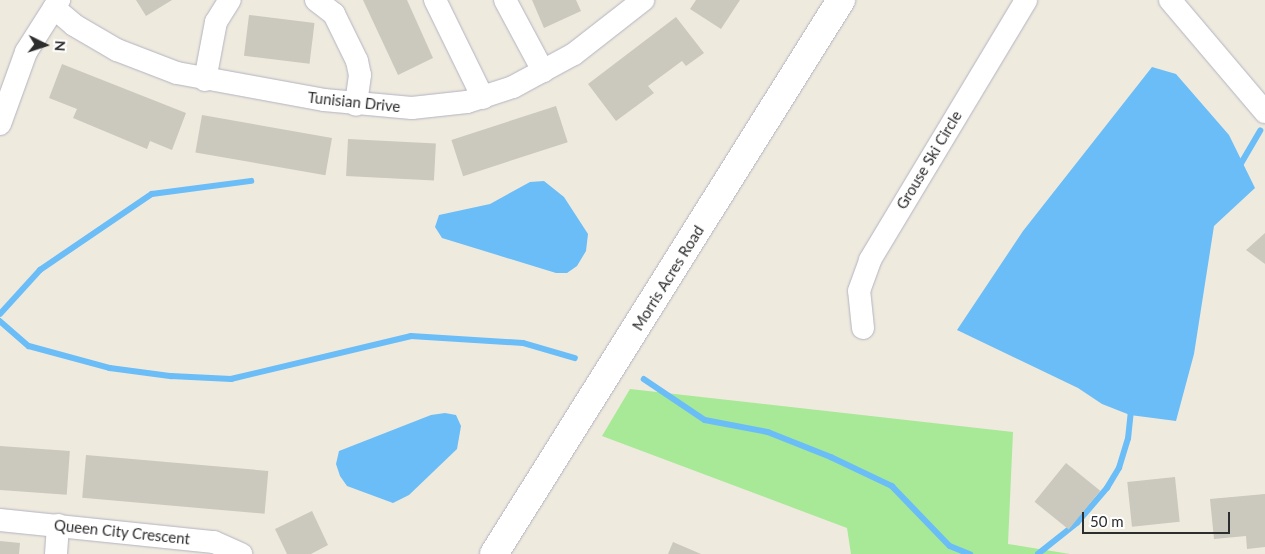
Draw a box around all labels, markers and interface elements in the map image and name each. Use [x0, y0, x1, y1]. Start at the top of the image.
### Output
north arrow [20, 20, 70, 70]
text: N [52, 40, 69, 52]
street label: Tunisian Drive [307, 88, 401, 116]
street label: Grouse Ski Circle [893, 108, 965, 212]
street label: Morris Acres Road [628, 222, 708, 334]
scale bar [1085, 502, 1232, 534]
text: 50 m [1090, 512, 1124, 530]
street label: Queen City Crescent [53, 516, 191, 548]

